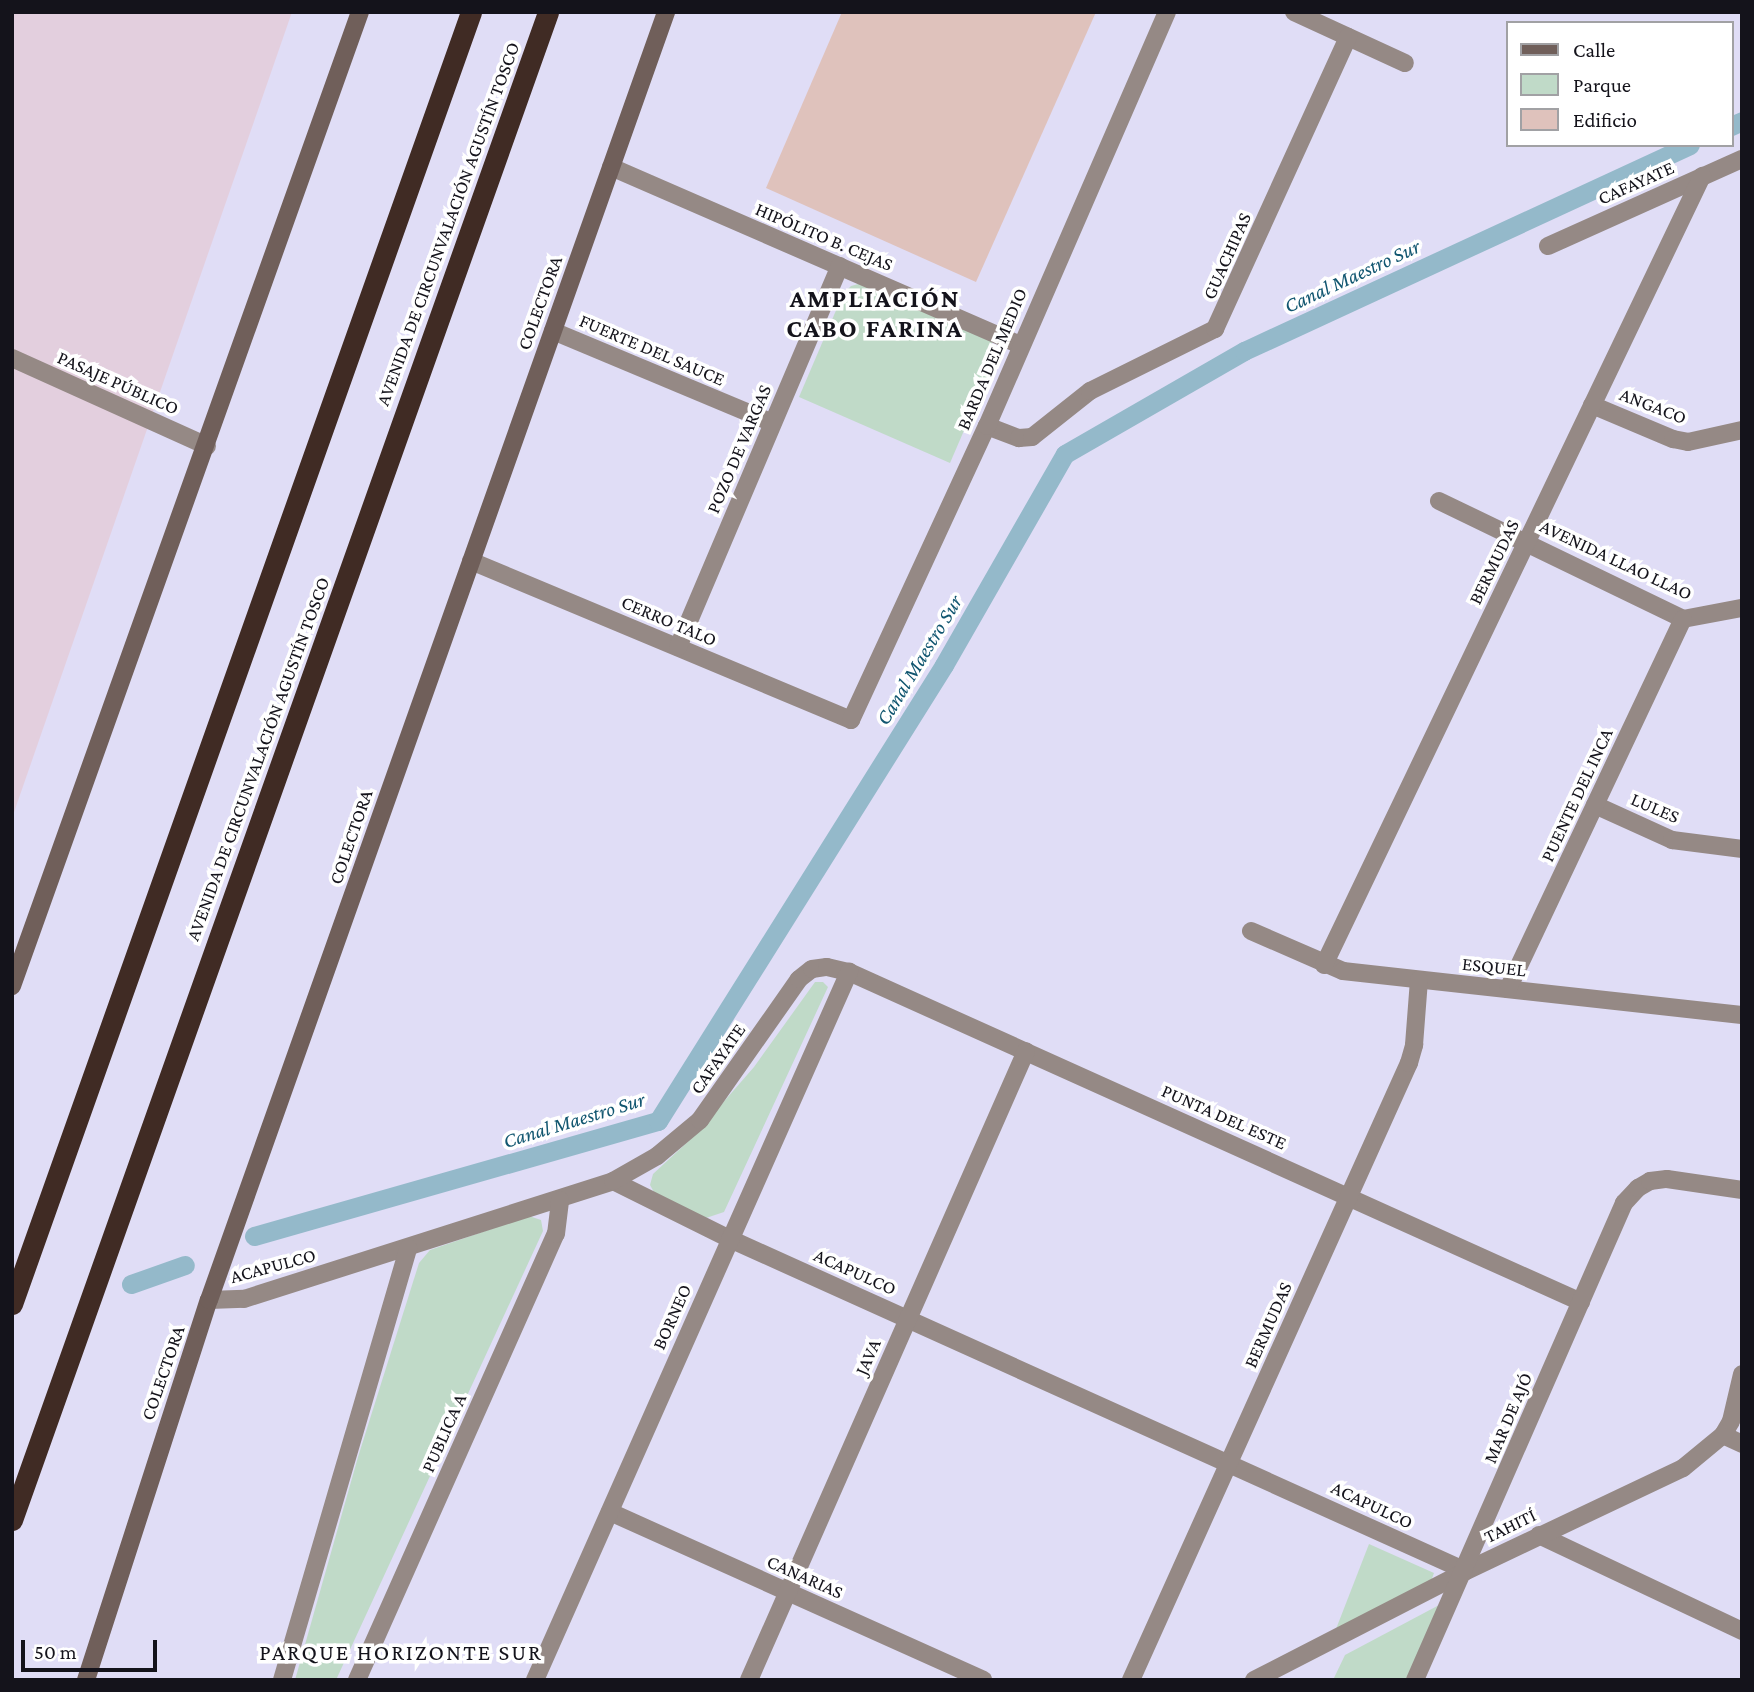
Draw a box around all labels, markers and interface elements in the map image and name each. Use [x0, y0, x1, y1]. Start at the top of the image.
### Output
legend [1506, 21, 1733, 147]
text: Calle [1573, 38, 1615, 62]
street label: AVENIDA DE CIRCUNVALACIÓN AGUSTÍN TOSCO [371, 39, 525, 409]
text: Parque [1573, 73, 1631, 97]
text: Edificio [1573, 108, 1637, 132]
street label: CAFAYATE [1594, 156, 1678, 210]
street label: HIPÓLITO B. CEJAS [752, 198, 896, 276]
street label: GUACHIPAS [1198, 209, 1256, 303]
water label: Canal Maestro Sur [1280, 233, 1424, 319]
street label: COLECTORA [512, 253, 568, 353]
district label: AMPLIACIÓN CABO FARINA [788, 283, 962, 344]
street label: BARDA DEL MEDIO [952, 285, 1032, 433]
street label: FUERTE DEL SAUCE [576, 309, 728, 391]
street label: PASAJE PÚBLICO [54, 346, 182, 420]
street label: POZO DE VARGAS [702, 381, 776, 517]
street label: ANGACO [1616, 383, 1690, 429]
street label: AVENIDA LLAO LLAO [1536, 515, 1696, 605]
street label: BERMUDAS [1464, 516, 1524, 608]
street label: AVENIDA DE CIRCUNVALACIÓN AGUSTÍN TOSCO [181, 574, 335, 944]
water label: Canal Maestro Sur [870, 590, 968, 730]
street label: CERRO TALO [618, 591, 720, 651]
street label: PUENTE DEL INCA [1536, 724, 1618, 866]
street label: COLECTORA [324, 787, 378, 887]
street label: LULES [1627, 788, 1683, 828]
street label: ESQUEL [1461, 952, 1527, 982]
street label: CAFAYATE [685, 1019, 751, 1099]
street label: PUNTA DEL ESTE [1158, 1079, 1290, 1155]
water label: Canal Maestro Sur [500, 1086, 648, 1154]
street label: ACAPULCO [228, 1244, 318, 1288]
street label: ACAPULCO [810, 1244, 900, 1300]
street label: BERMUDAS [1239, 1279, 1297, 1371]
street label: BORNEO [648, 1281, 696, 1353]
street label: COLECTORA [136, 1323, 190, 1423]
street label: JAVA [850, 1335, 886, 1379]
street label: MAR DE AJÓ [1479, 1369, 1537, 1467]
street label: PUBLICA A [417, 1390, 471, 1476]
street label: ACAPULCO [1327, 1476, 1417, 1534]
street label: TAHITÍ [1480, 1504, 1540, 1548]
street label: CANARIAS [763, 1550, 847, 1604]
scale bar [24, 1626, 161, 1670]
district label: PARQUE HORIZONTE SUR [262, 1638, 540, 1666]
text: 50 m [34, 1640, 77, 1664]

